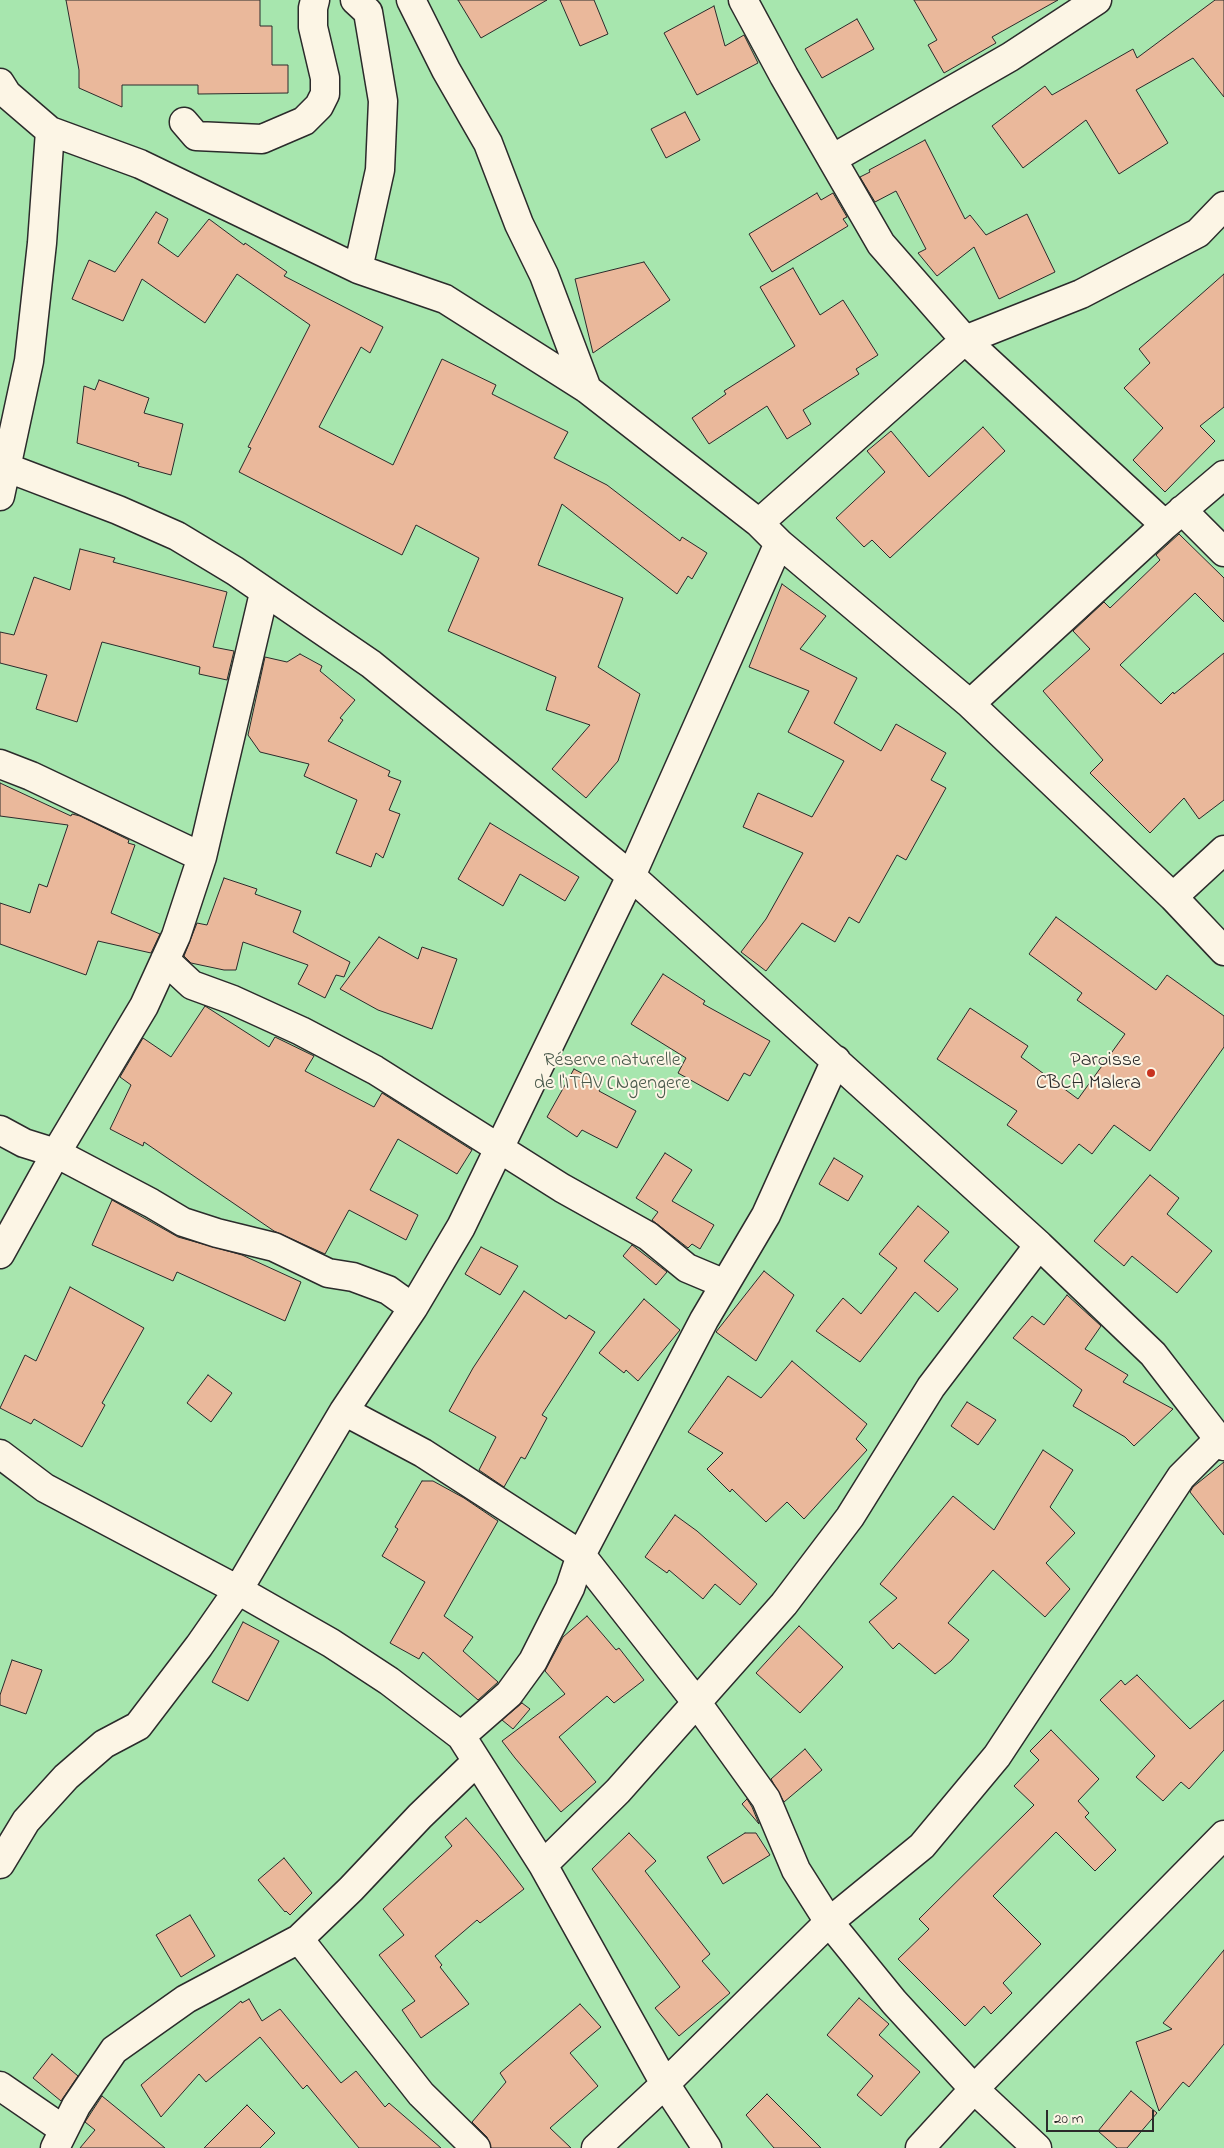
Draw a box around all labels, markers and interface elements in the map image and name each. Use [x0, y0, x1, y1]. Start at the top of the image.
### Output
park label: Réserve naturelle de l'ITAV (Ngengere [534, 1050, 690, 1097]
place label: Paroisse CBCA Malera [1036, 1050, 1141, 1097]
marker: Paroisse CBCA Malera [1145, 1067, 1157, 1079]
scale bar [1049, 2100, 1156, 2132]
text: 20 m [1054, 2108, 1083, 2130]

